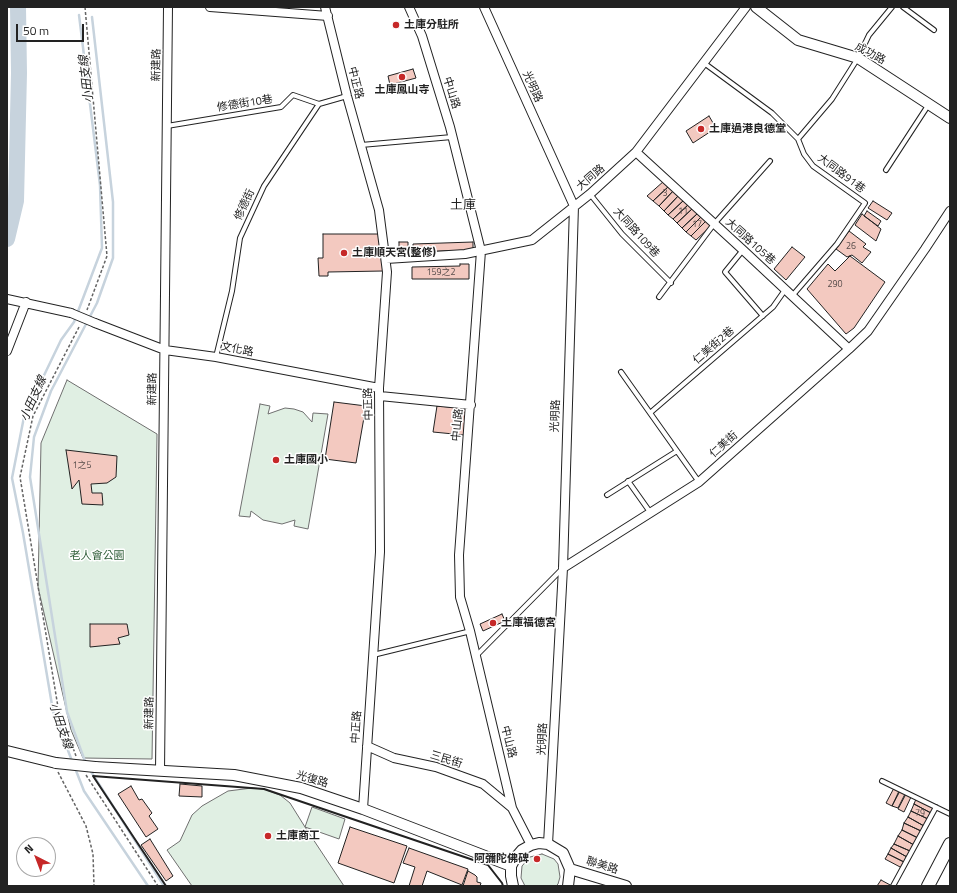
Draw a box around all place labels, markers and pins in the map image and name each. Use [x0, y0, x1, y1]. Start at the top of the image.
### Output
place label: 土庫分駐所 [404, 18, 459, 32]
marker: 土庫分駐所 [391, 20, 401, 30]
marker: 土庫鳳山寺 [397, 72, 407, 82]
place label: 土庫鳳山寺 [375, 83, 429, 97]
place label: 土庫過港良德堂 [709, 122, 786, 136]
marker: 土庫過港良德堂 [696, 124, 706, 134]
place label: 土庫順天宮(整修) [352, 246, 436, 260]
marker: 土庫順天宮(整修) [339, 248, 349, 258]
place label: 土庫國小 [284, 453, 328, 467]
marker: 土庫國小 [271, 455, 281, 465]
place label: 土庫福德宮 [501, 616, 556, 630]
marker: 土庫福德宮 [488, 618, 498, 628]
place label: 土庫商工 [276, 829, 320, 843]
marker: 土庫商工 [263, 831, 273, 841]
place label: 阿彌陀佛碑 [474, 852, 529, 866]
marker: 阿彌陀佛碑 [532, 854, 542, 864]

